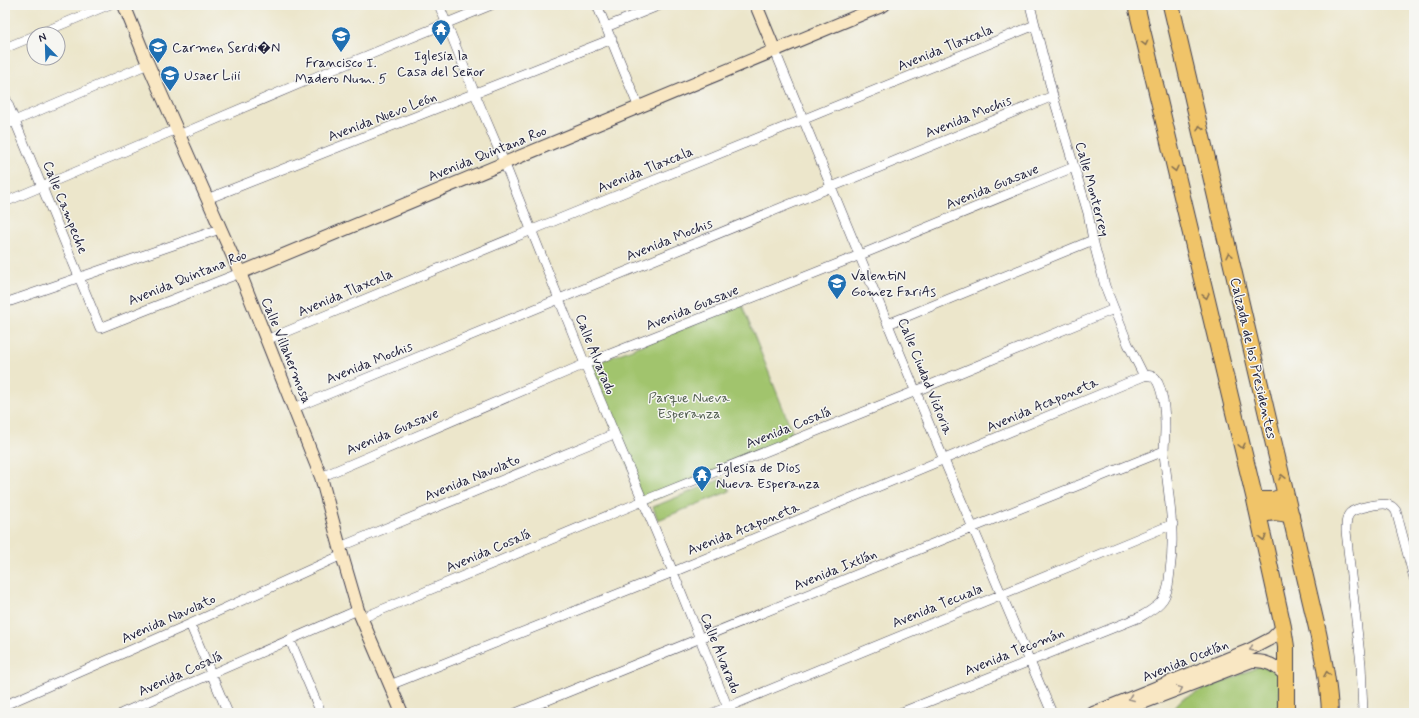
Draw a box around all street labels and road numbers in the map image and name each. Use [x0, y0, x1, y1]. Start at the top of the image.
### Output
street label: Avenida Tlaxcala [895, 21, 996, 75]
street label: Avenida Nuevo León [325, 88, 439, 146]
street label: Avenida Mochis [922, 91, 1014, 142]
street label: Avenida Quintana Roo [425, 122, 549, 186]
street label: Calle Monterrey [1071, 140, 1113, 239]
street label: Avenida Tlaxcala [595, 143, 696, 197]
street label: Calle Campeche [38, 158, 92, 257]
street label: Avenida Guasave [943, 160, 1042, 214]
street label: Avenida Mochis [623, 214, 715, 265]
street label: Avenida Quintana Roo [125, 246, 249, 310]
street label: Avenida Tlaxcala [295, 265, 396, 321]
street label: Calzada de los Presidentes [1226, 276, 1280, 441]
street label: Avenida Guasave [643, 281, 742, 335]
street label: Calle Villahermosa [257, 295, 316, 406]
street label: Calle Alvarado [571, 311, 619, 397]
street label: Calle Ciudad Victoria [893, 315, 957, 438]
street label: Avenida Mochis [323, 337, 415, 388]
street label: Avenida Acaponeta [984, 373, 1101, 437]
street label: Avenida Cosalá [743, 403, 834, 453]
street label: Avenida Guasave [343, 404, 441, 460]
street label: Avenida Navolato [422, 450, 523, 505]
street label: Avenida Acaponeta [685, 498, 803, 560]
street label: Avenida Cosalá [443, 525, 534, 577]
street label: Avenida Ixtlán [791, 545, 880, 595]
street label: Avenida Tecuala [889, 579, 986, 632]
street label: Avenida Navolato [118, 590, 219, 648]
street label: Calle Alvarado [696, 610, 744, 696]
street label: Avenida Tecomán [962, 624, 1067, 680]
street label: Avenida Ocotlán [1140, 635, 1231, 686]
street label: Avenida Cosalá [135, 647, 225, 701]

